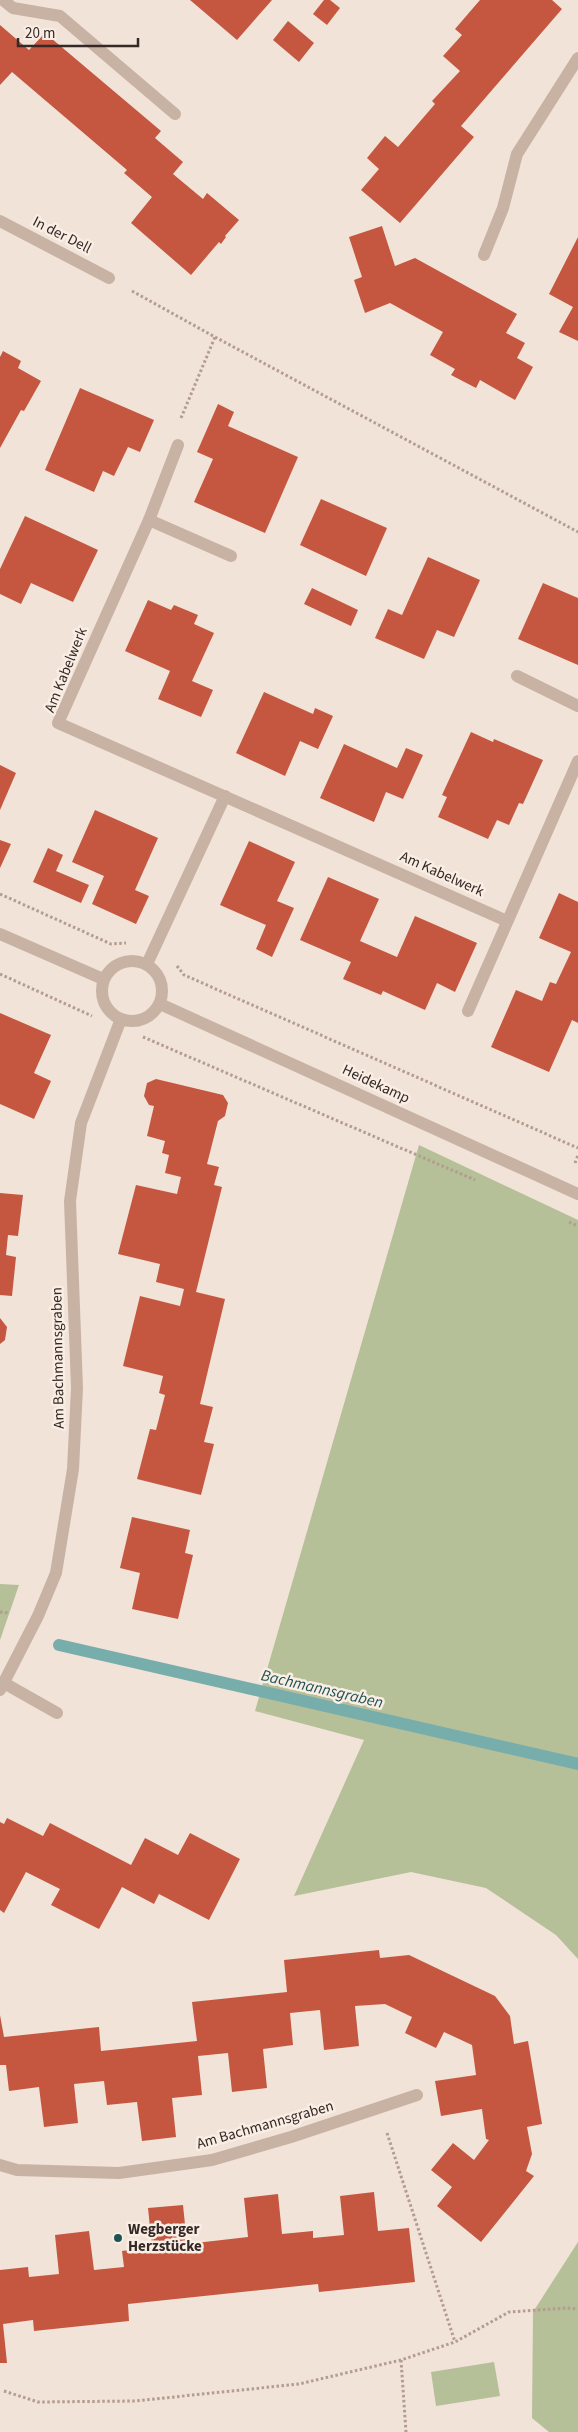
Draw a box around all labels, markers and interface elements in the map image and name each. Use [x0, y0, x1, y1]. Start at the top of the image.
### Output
scale bar [18, 15, 138, 47]
text: 20 m [25, 23, 55, 44]
street label: In der Dell [29, 211, 95, 259]
street label: Am Kabelwerk [39, 624, 93, 716]
street label: Am Kabelwerk [397, 846, 488, 902]
street label: Heidekamp [339, 1059, 413, 1109]
street label: Am Bachmannsgraben [46, 1287, 70, 1429]
water label: Bachmannsgraben [259, 1664, 385, 1714]
street label: Am Bachmannsgraben [194, 2095, 336, 2155]
place label: Wegberger Herzstücke [128, 2219, 202, 2257]
marker: Wegberger Herzstücke [112, 2232, 124, 2244]

